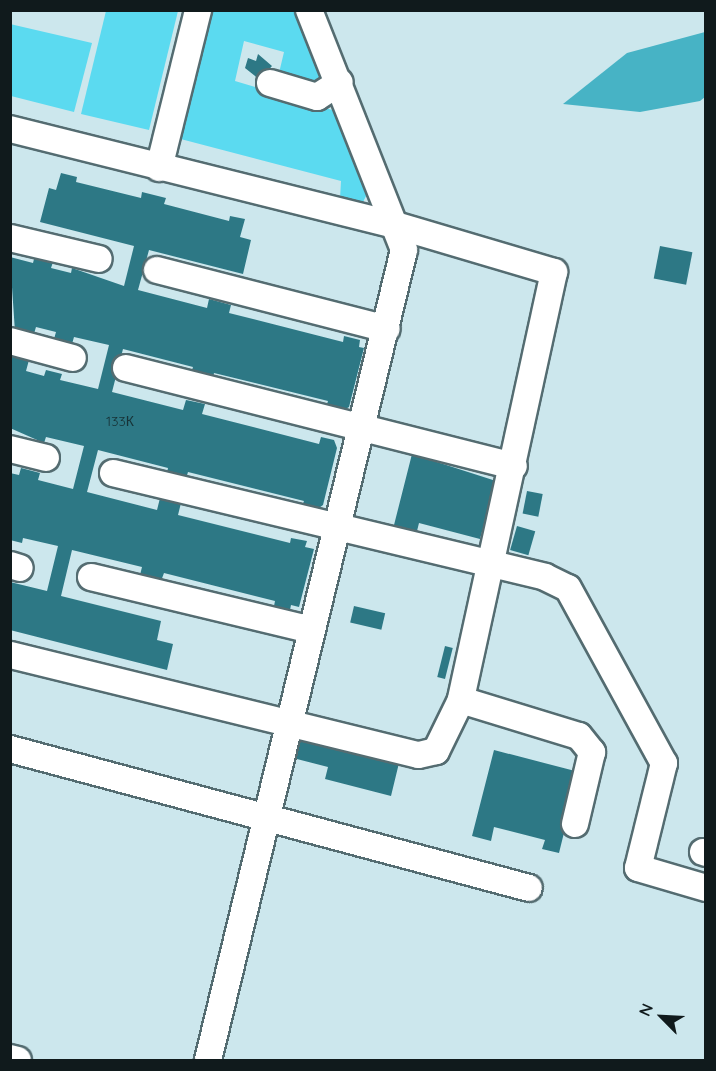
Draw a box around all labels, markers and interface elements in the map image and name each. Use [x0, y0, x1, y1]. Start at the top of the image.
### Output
house number: 133К [106, 413, 134, 429]
north arrow [632, 987, 692, 1047]
text: N [634, 1000, 657, 1019]

